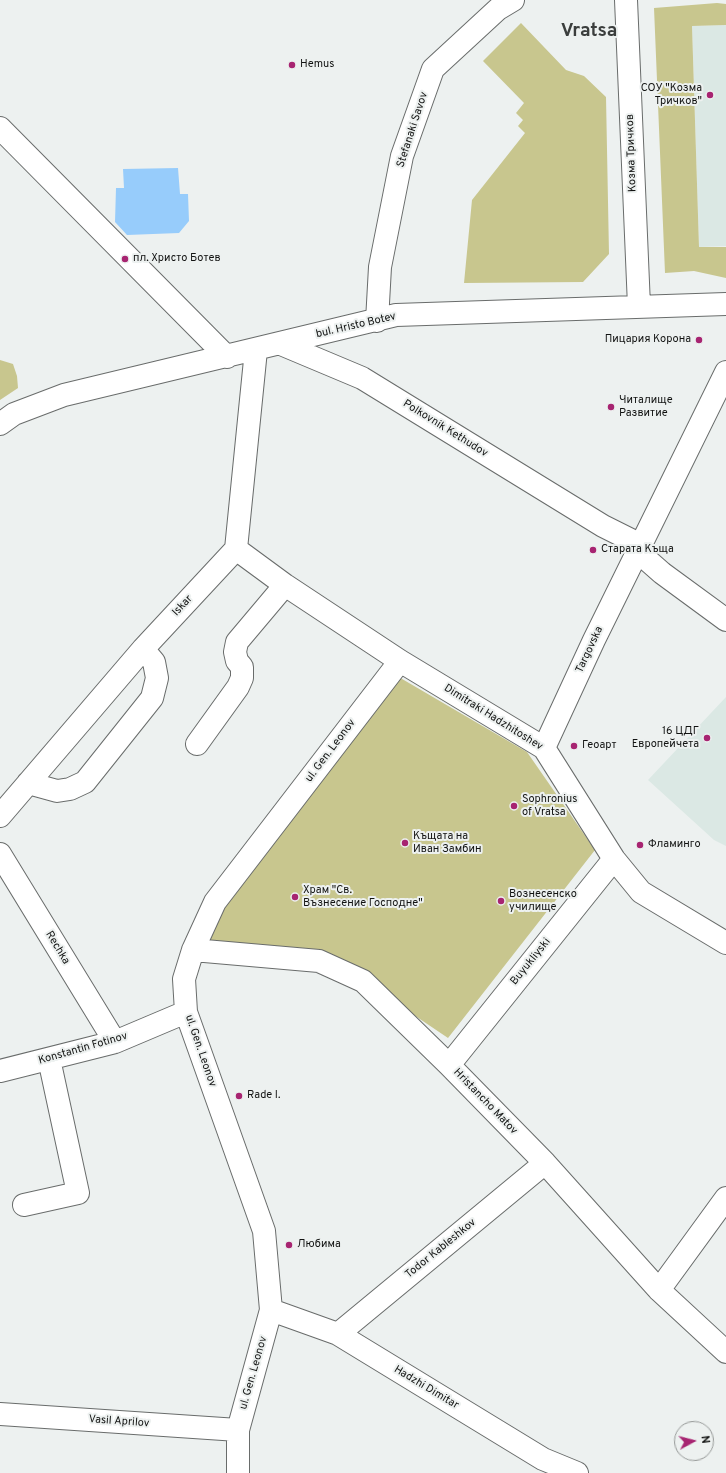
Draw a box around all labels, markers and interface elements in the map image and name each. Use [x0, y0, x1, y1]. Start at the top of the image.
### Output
district label: Vratsa [561, 21, 617, 43]
place label: Hemus [300, 58, 334, 72]
marker: Hemus [287, 60, 297, 70]
place label: СОУ "Козма Тричков" [641, 82, 702, 108]
marker: СОУ "Козма Тричков" [705, 90, 715, 100]
street label: Stefanaki Savov [395, 91, 431, 169]
street label: Козма Тричков [624, 114, 640, 192]
place label: пл. Христо Ботев [133, 252, 221, 266]
marker: пл. Христо Ботев [120, 254, 130, 264]
street label: bul. Hristo Botev [315, 310, 397, 342]
place label: Пицария Корона [605, 333, 691, 347]
marker: Пицария Корона [694, 335, 704, 345]
place label: Читалище Развитие [619, 394, 673, 420]
street label: Polkovnik Kethudov [400, 398, 490, 460]
marker: Читалище Развитие [606, 402, 616, 412]
place label: Старата Къща [601, 543, 674, 557]
marker: Старата Къща [588, 545, 598, 555]
street label: Iskar [170, 593, 196, 619]
street label: Targovska [574, 625, 606, 675]
street label: Dimitraki Hadzhitoshev [441, 682, 545, 754]
street label: ul. Gen. Leonov [303, 717, 359, 785]
place label: 16 ЦДГ Европейчета [632, 725, 699, 751]
marker: 16 ЦДГ Европейчета [702, 733, 712, 743]
place label: Геоарт [582, 739, 617, 753]
marker: Геоарт [569, 741, 579, 751]
place label: Sophronius of Vratsa [522, 793, 577, 819]
marker: Sophronius of Vratsa [509, 801, 519, 811]
place label: Къщата на Иван Замбин [413, 830, 482, 856]
marker: Къщата на Иван Замбин [400, 838, 410, 848]
place label: Фламинго [648, 838, 701, 852]
marker: Фламинго [635, 840, 645, 850]
place label: Храм "Св. Възнесение Господне" [303, 884, 423, 910]
place label: Вознесенско училище [509, 888, 577, 914]
marker: Храм "Св. Възнесение Господне" [290, 892, 300, 902]
marker: Вознесенско училище [496, 896, 506, 906]
street label: Rechka [42, 929, 72, 967]
street label: Buyukliyski [508, 936, 554, 988]
street label: ul. Gen. Leonov [181, 1013, 219, 1089]
street label: Konstantin Fotinov [37, 1030, 129, 1068]
street label: Hristancho Matov [450, 1066, 520, 1138]
place label: Rade I. [247, 1089, 280, 1103]
marker: Rade I. [234, 1091, 244, 1101]
street label: Todor Kableshkov [403, 1216, 479, 1282]
place label: Любима [297, 1238, 341, 1252]
marker: Любима [284, 1240, 294, 1250]
street label: ul. Gen. Leonov [237, 1335, 271, 1411]
street label: Hadzhi Dimitar [391, 1363, 461, 1413]
street label: Vasil Aprilov [88, 1413, 150, 1431]
north arrow [674, 1421, 714, 1461]
text: N [697, 1435, 712, 1444]

